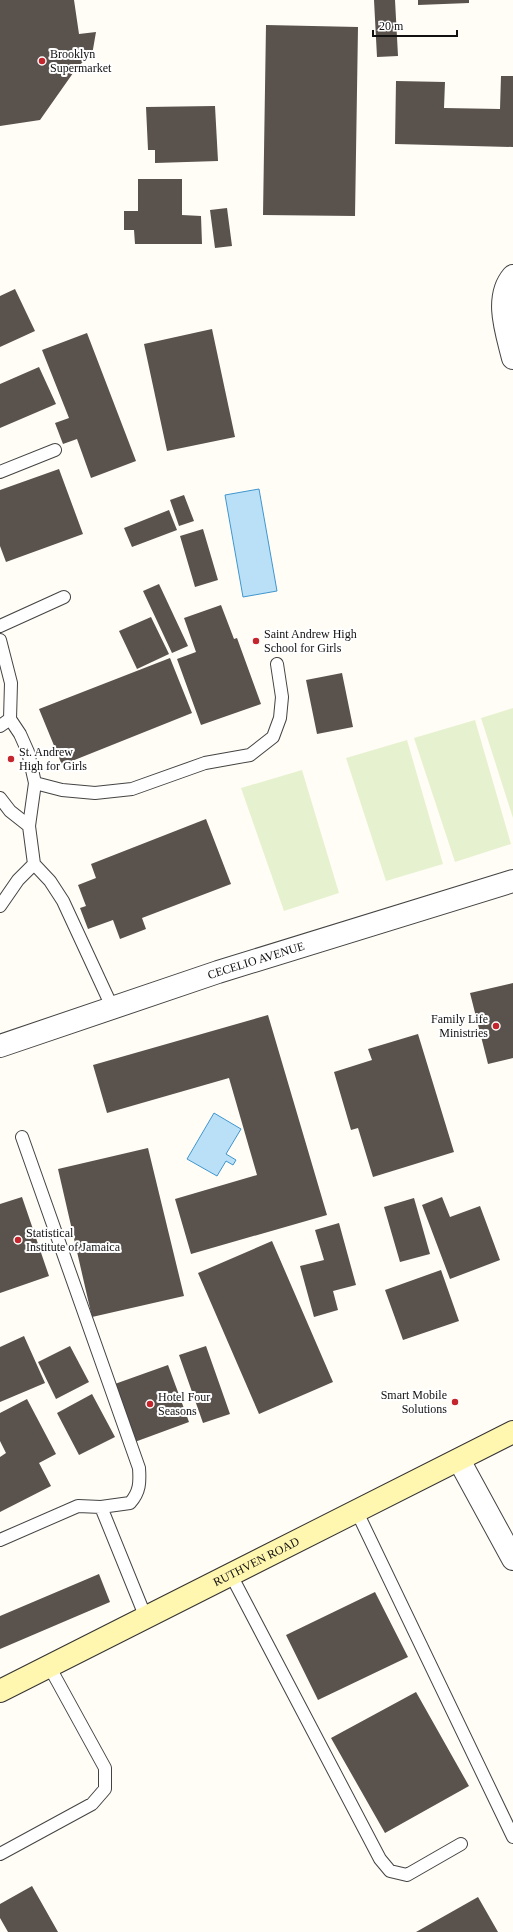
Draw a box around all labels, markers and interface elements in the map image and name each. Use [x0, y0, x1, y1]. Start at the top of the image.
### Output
scale bar [373, 12, 457, 38]
text: 20 m [379, 19, 404, 33]
place label: Brooklyn Supermarket [50, 47, 112, 75]
marker: Brooklyn Supermarket [37, 56, 47, 66]
place label: Saint Andrew High School for Girls [264, 627, 357, 655]
marker: Saint Andrew High School for Girls [251, 636, 261, 646]
place label: St. Andrew High for Girls [19, 745, 87, 773]
marker: St. Andrew High for Girls [6, 754, 16, 764]
street label: CECELIO AVENUE [206, 939, 306, 982]
place label: Family Life Ministries [431, 1012, 488, 1040]
marker: Family Life Ministries [491, 1021, 501, 1031]
place label: Statistical Institute of Jamaica [26, 1226, 121, 1254]
marker: Statistical Institute of Jamaica [13, 1235, 23, 1245]
place label: Smart Mobile Solutions [381, 1388, 447, 1416]
place label: Hotel Four Seasons [158, 1390, 210, 1418]
marker: Smart Mobile Solutions [450, 1397, 460, 1407]
marker: Hotel Four Seasons [145, 1399, 155, 1409]
street label: RUTHVEN ROAD [211, 1534, 302, 1589]

